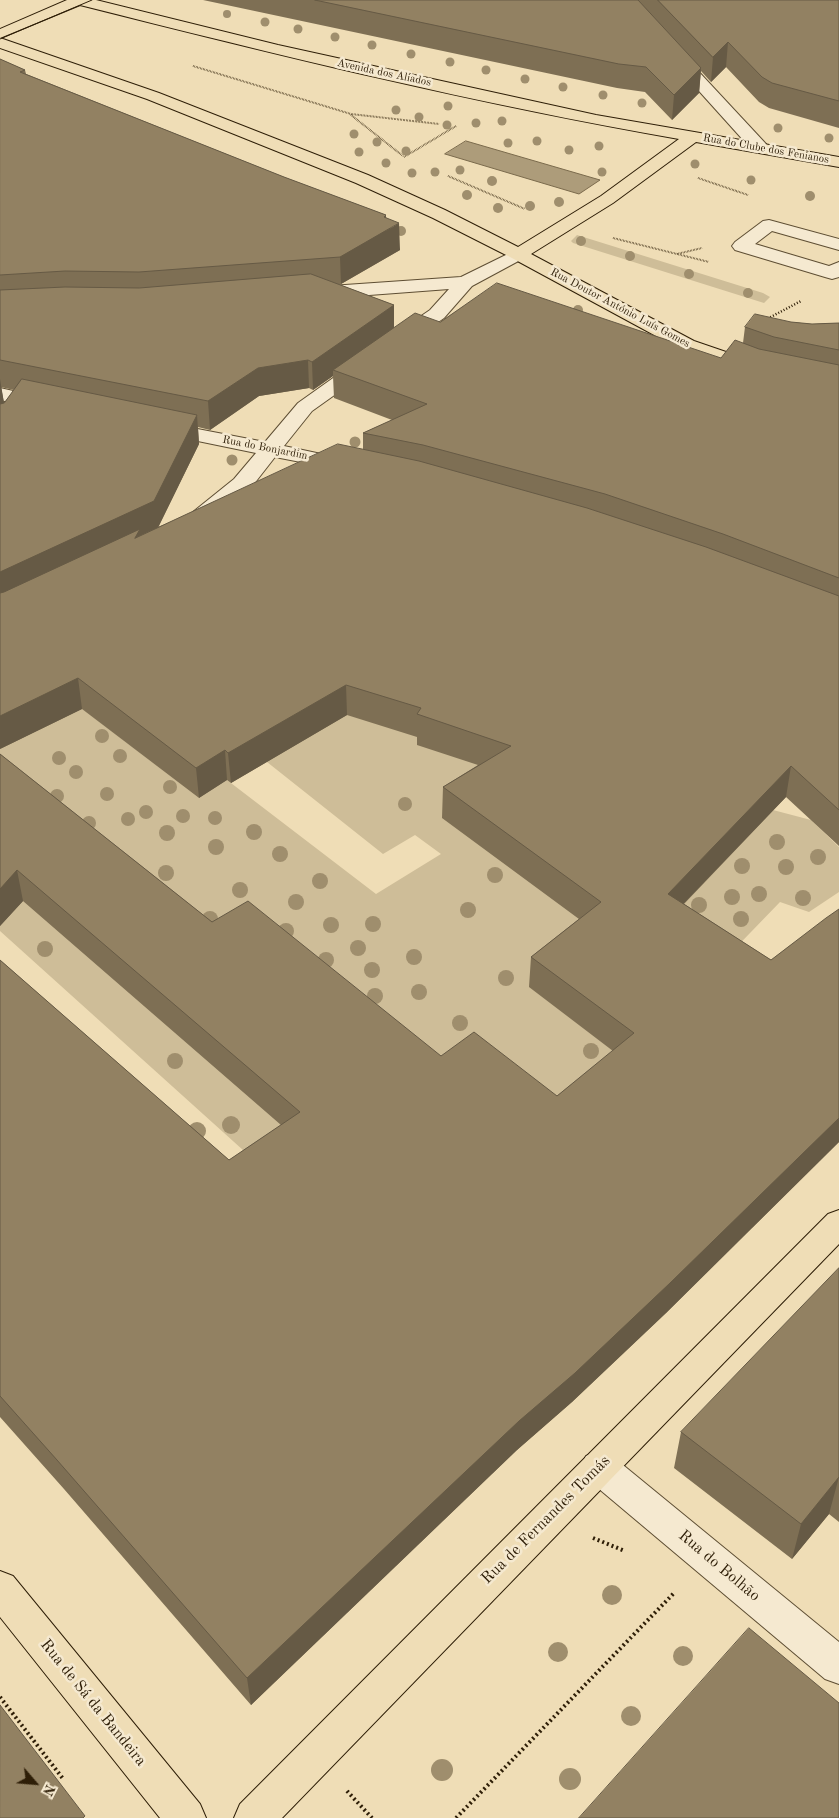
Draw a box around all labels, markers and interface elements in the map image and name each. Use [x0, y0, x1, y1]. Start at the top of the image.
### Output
street label: Avenida dos Aliados [336, 57, 432, 89]
street label: Rua do Clube dos Fenianos [702, 131, 830, 167]
street label: Rua Doutor António Luís Gomes [548, 266, 692, 350]
street label: Rua do Bonjardim [221, 433, 309, 463]
street label: Rua de Fernandes Tomás [478, 1452, 614, 1588]
street label: Rua do Bolhão [674, 1526, 764, 1606]
street label: Rua de Sá da Bandeira [36, 1636, 150, 1770]
north arrow [10, 1758, 60, 1808]
text: N [40, 1782, 57, 1798]

